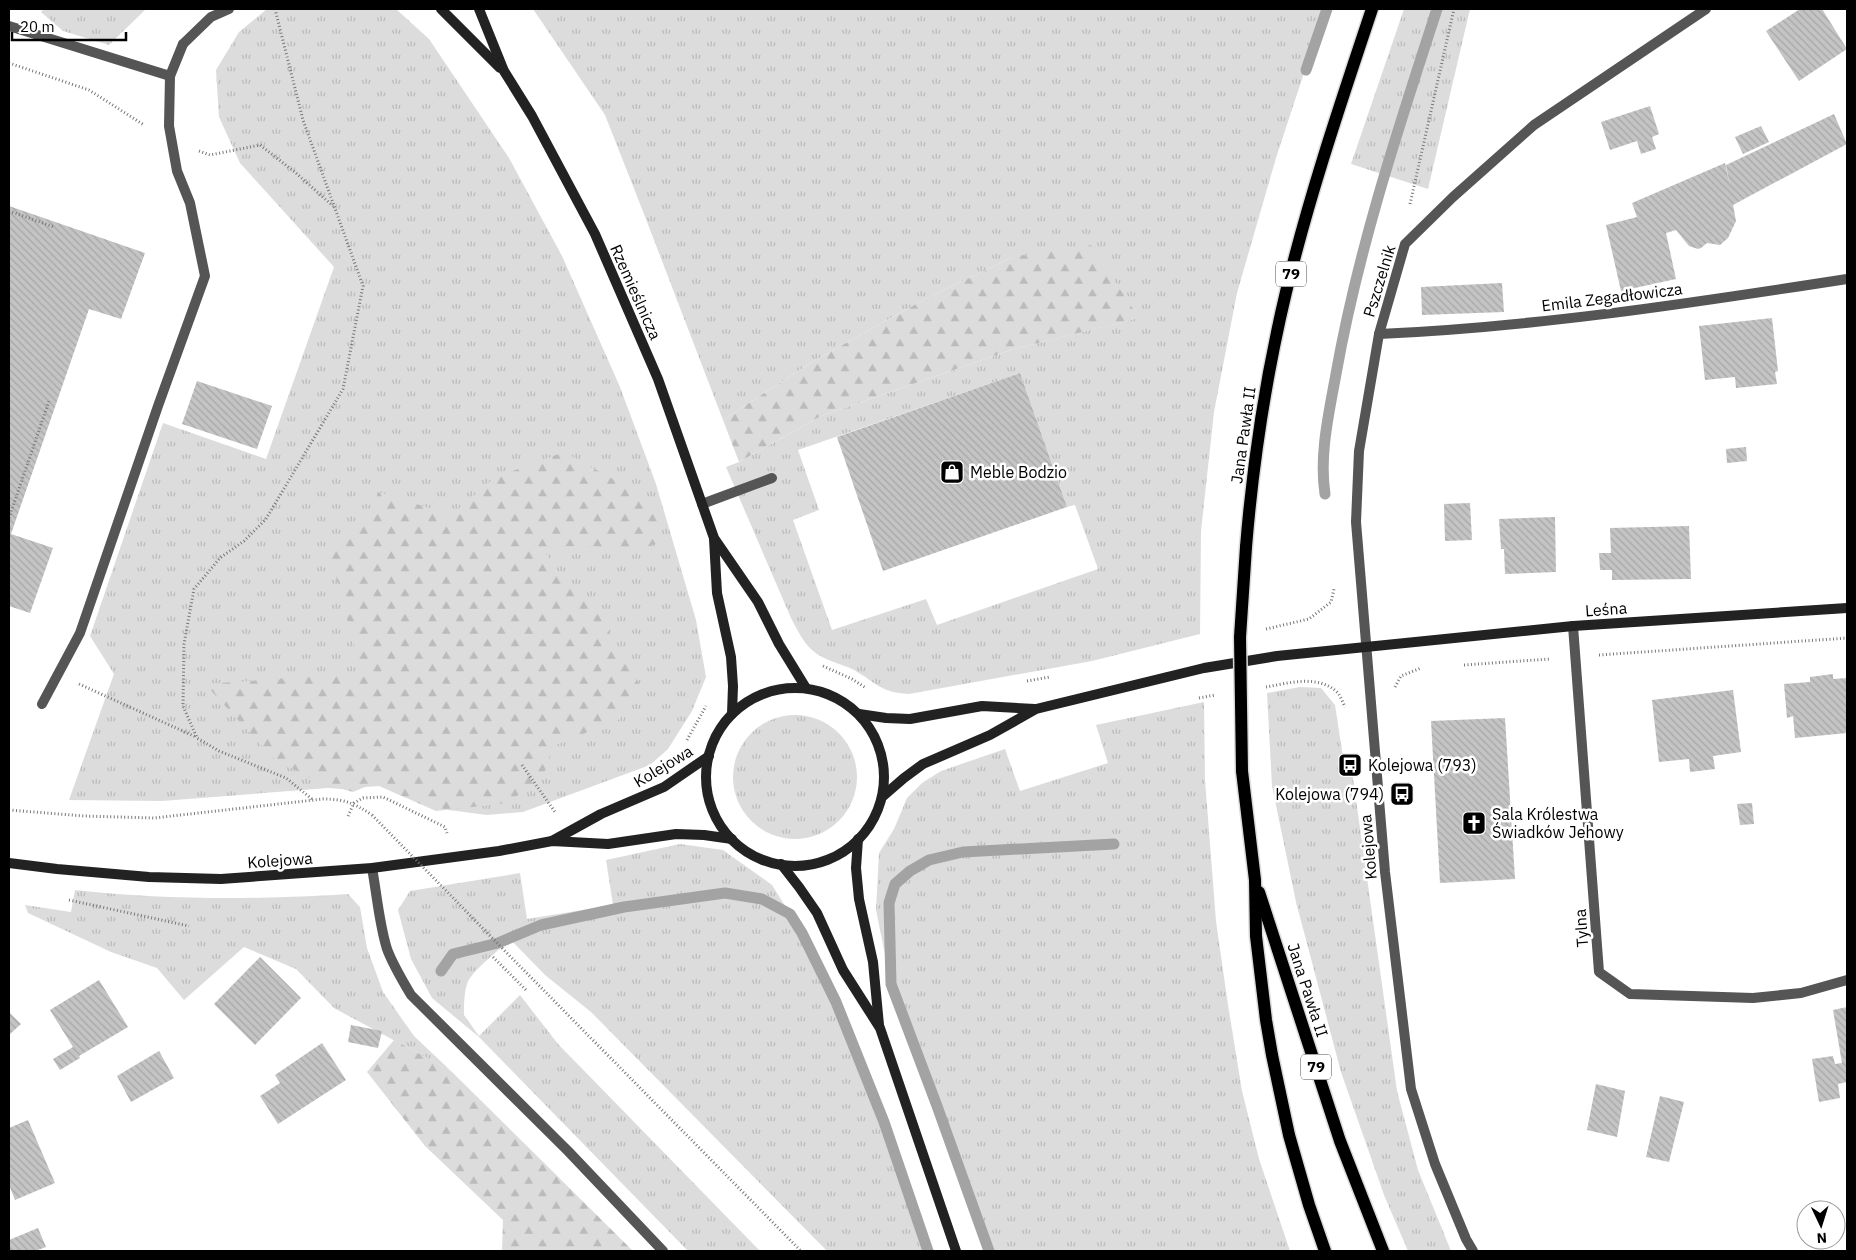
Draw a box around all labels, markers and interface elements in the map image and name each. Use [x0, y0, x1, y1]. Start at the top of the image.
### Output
scale bar [12, 10, 126, 42]
text: 20 m [20, 17, 55, 36]
street label: Rzemieślnicza [606, 241, 666, 343]
street label: Pszczelnik [1359, 242, 1400, 320]
road number: 79 [1276, 262, 1306, 286]
street label: Emila Zegadłowicza [1540, 278, 1684, 316]
street label: Jana Pawła II [1226, 385, 1260, 485]
shop icon: Meble Bodzio [939, 459, 965, 485]
place label: Meble Bodzio [970, 462, 1067, 482]
street label: Leśna [1584, 598, 1628, 620]
street label: Kolejowa [630, 740, 697, 791]
bus stop icon: Kolejowa (793) [1337, 752, 1363, 778]
place label: Kolejowa (793) [1368, 755, 1477, 775]
bus stop icon: Kolejowa (794) [1389, 781, 1415, 807]
place label: Kolejowa (794) [1275, 784, 1384, 804]
place label: Sala Królestwa Świadków Jehowy [1492, 804, 1624, 842]
church icon: Sala Królestwa Świadków Jehowy [1461, 810, 1487, 836]
street label: Kolejowa [1355, 813, 1381, 880]
street label: Kolejowa [247, 848, 314, 872]
street label: Tylna [1570, 908, 1592, 948]
street label: Jana Pawła II [1283, 940, 1333, 1040]
road number: 79 [1301, 1054, 1331, 1080]
north arrow [1796, 1200, 1846, 1250]
text: N [1816, 1229, 1828, 1247]

